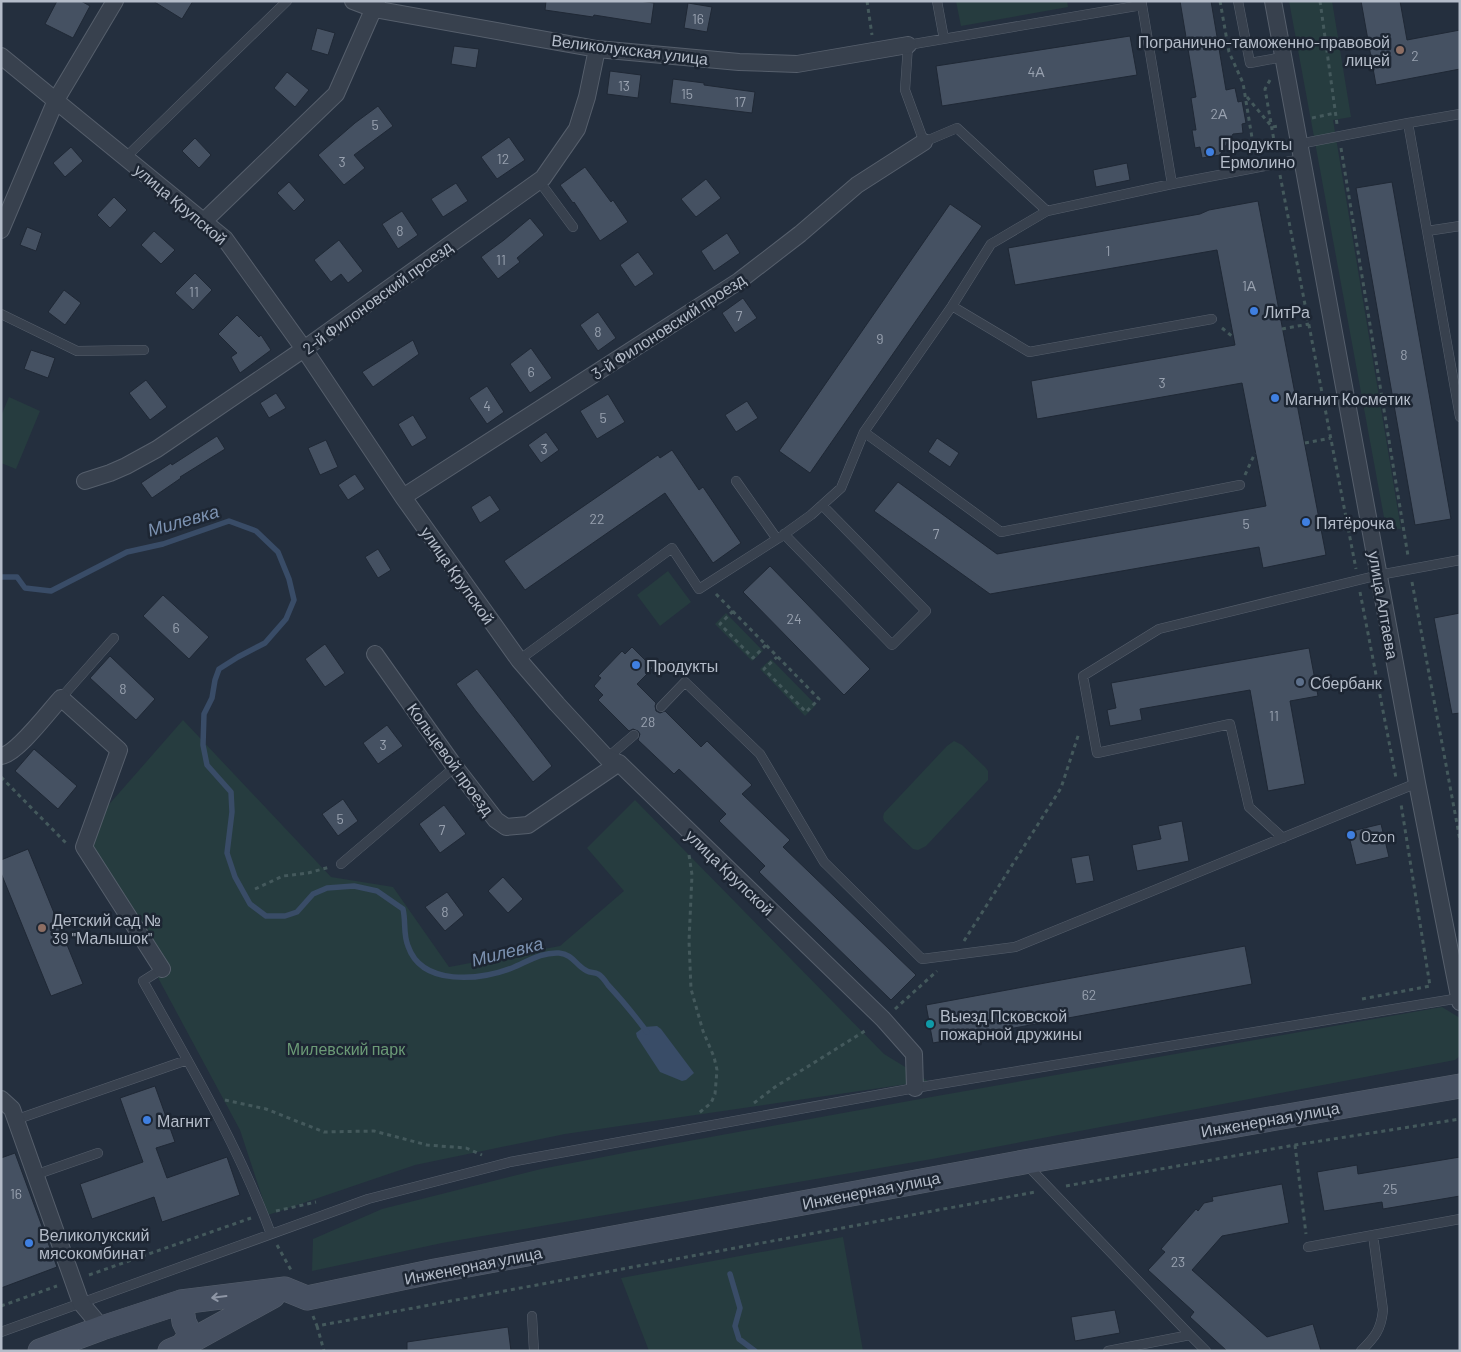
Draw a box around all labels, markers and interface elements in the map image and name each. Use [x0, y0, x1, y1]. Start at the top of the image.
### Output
house number: 16 [692, 10, 704, 27]
street label: Великолукская улица [551, 30, 709, 68]
place label: Погранично-таможенно-правовой лицей [1138, 32, 1390, 69]
marker: Погранично-таможенно-правовой лицей [1394, 44, 1406, 56]
house number: 2 [1411, 47, 1419, 64]
house number: 4А [1027, 63, 1045, 80]
house number: 13 [618, 77, 630, 94]
house number: 15 [681, 85, 693, 102]
house number: 17 [734, 93, 746, 110]
house number: 2А [1211, 105, 1228, 122]
house number: 5 [371, 116, 379, 133]
place label: Продукты Ермолино [1220, 134, 1295, 171]
marker: Продукты Ермолино [1204, 146, 1216, 158]
house number: 12 [497, 150, 509, 167]
house number: 3 [338, 153, 346, 170]
street label: улица Крупской [131, 160, 231, 248]
house number: 8 [396, 222, 404, 239]
street label: 2-й Филоновский проезд [299, 236, 456, 358]
house number: 1 [1106, 242, 1110, 259]
house number: 11 [496, 251, 506, 268]
street label: 3-й Филоновский проезд [587, 269, 749, 383]
house number: 1А [1242, 277, 1257, 294]
house number: 11 [189, 283, 199, 300]
place label: ЛитРа [1264, 302, 1310, 321]
marker: ЛитРа [1248, 305, 1260, 317]
house number: 7 [736, 307, 743, 324]
house number: 8 [594, 323, 602, 340]
house number: 9 [876, 330, 884, 347]
house number: 8 [1400, 346, 1408, 363]
house number: 6 [527, 363, 535, 380]
house number: 3 [1158, 374, 1166, 391]
place label: Магнит Косметик [1285, 389, 1411, 408]
marker: Магнит Косметик [1269, 392, 1281, 404]
house number: 4 [483, 397, 491, 414]
house number: 5 [599, 409, 607, 426]
house number: 3 [540, 440, 548, 457]
water label: Милевка [145, 499, 221, 541]
house number: 22 [589, 510, 605, 527]
place label: Пятёрочка [1316, 513, 1395, 532]
house number: 5 [1242, 515, 1250, 532]
marker: Пятёрочка [1300, 516, 1312, 528]
street label: улица Крупской [417, 522, 499, 628]
house number: 7 [933, 525, 940, 542]
street label: улица Алтаева [1365, 550, 1403, 661]
house number: 24 [786, 610, 802, 627]
house number: 6 [172, 619, 180, 636]
place label: Продукты [646, 656, 718, 675]
marker: Продукты [630, 659, 642, 671]
place label: Сбербанк [1310, 673, 1383, 692]
marker: Сбербанк [1294, 676, 1306, 688]
house number: 8 [119, 680, 127, 697]
street label: Кольцевой проезд [404, 699, 498, 819]
house number: 11 [1269, 707, 1279, 724]
house number: 28 [641, 713, 655, 730]
house number: 3 [379, 736, 387, 753]
house number: 5 [336, 810, 344, 827]
house number: 7 [439, 821, 446, 838]
street label: улица Крупской [682, 825, 778, 919]
place label: Ozon [1361, 826, 1395, 845]
marker: Ozon [1345, 829, 1357, 841]
house number: 8 [441, 903, 449, 920]
place label: Детский сад № 39 "Малышок" [52, 910, 161, 947]
marker: Детский сад № 39 "Малышок" [36, 922, 48, 934]
water label: Милевка [469, 931, 545, 971]
house number: 62 [1082, 986, 1096, 1003]
place label: Выезд Псковской пожарной дружины [940, 1006, 1082, 1043]
marker: Выезд Псковской пожарной дружины [924, 1018, 936, 1030]
park label: Милевский парк [287, 1039, 406, 1058]
street label: Инженерная улица [1199, 1097, 1341, 1141]
place label: Магнит [157, 1111, 211, 1130]
marker: Магнит [141, 1114, 153, 1126]
street label: Инженерная улица [800, 1167, 942, 1213]
house number: 25 [1383, 1180, 1397, 1197]
house number: 16 [10, 1185, 22, 1202]
place label: Великолукский мясокомбинат [39, 1225, 149, 1262]
marker: Великолукский мясокомбинат [23, 1237, 35, 1249]
street label: Инженерная улица [402, 1242, 544, 1288]
house number: 23 [1171, 1253, 1185, 1270]
one-way arrow [212, 1293, 228, 1303]

